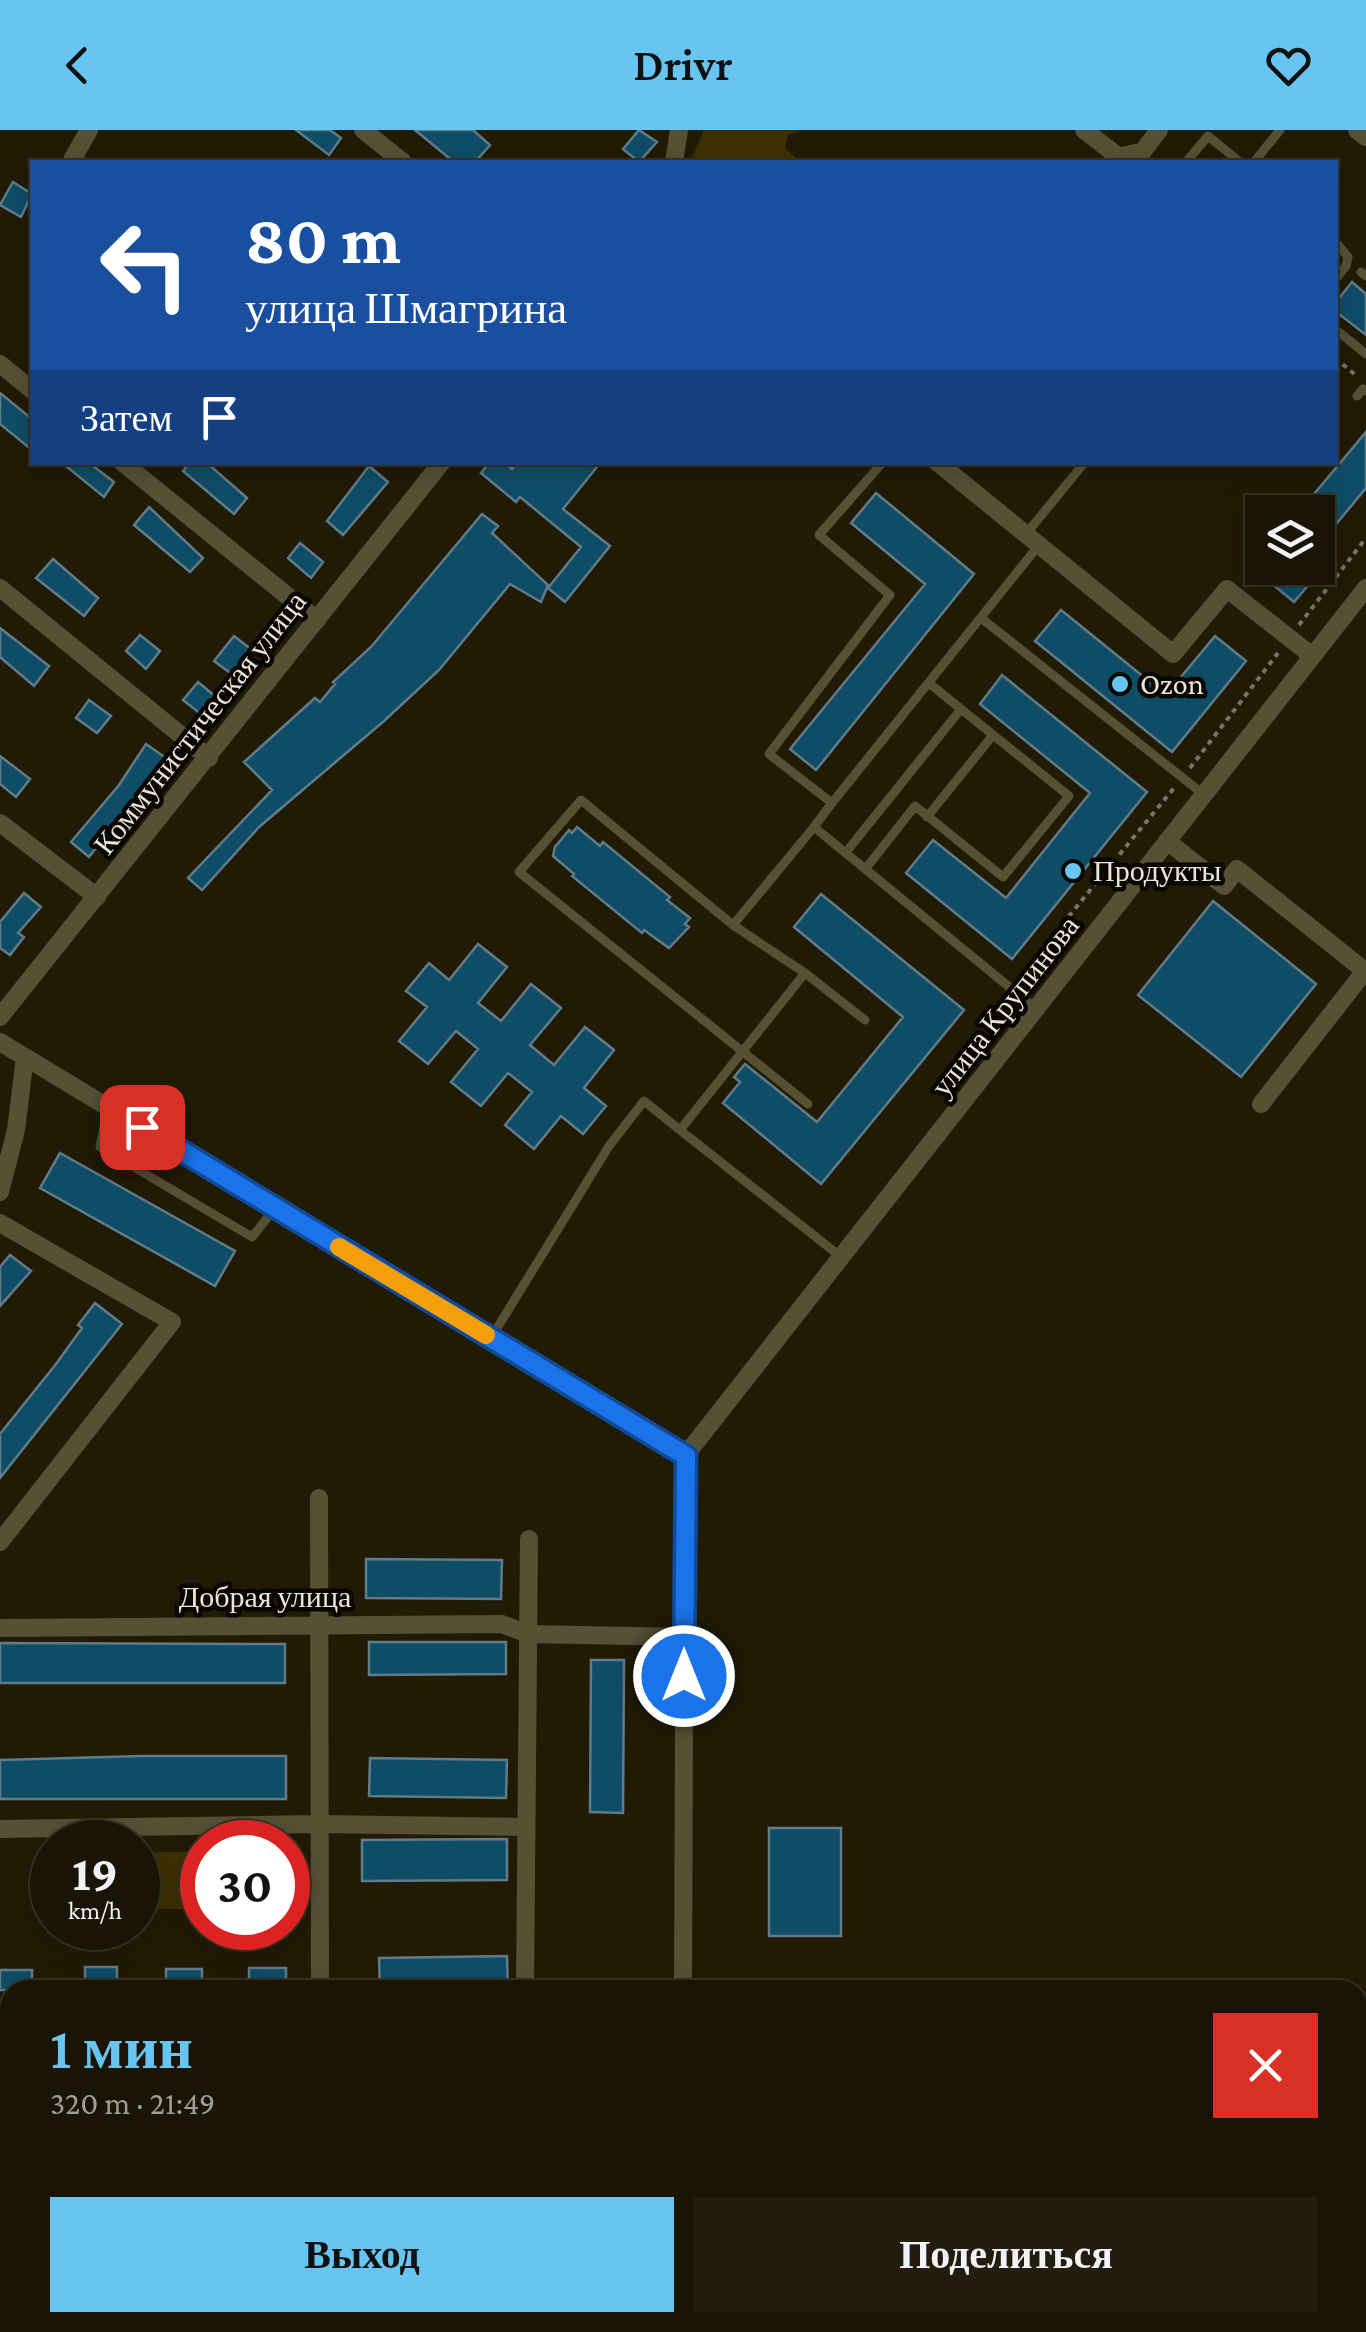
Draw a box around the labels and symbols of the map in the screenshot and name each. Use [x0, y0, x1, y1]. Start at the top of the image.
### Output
street label: Коммунистическая улица [87, 585, 312, 860]
place label: Ozon [1140, 667, 1204, 700]
marker: Ozon [1109, 673, 1131, 695]
place label: Продукты [1093, 854, 1222, 887]
marker: Продукты [1062, 860, 1084, 882]
street label: улица Крупинова [924, 909, 1085, 1102]
pin [100, 1085, 185, 1170]
street label: Добрая улица [179, 1580, 351, 1613]
position arrow [632, 1624, 736, 1728]
speed limit sign: 30 [180, 1820, 310, 1950]

